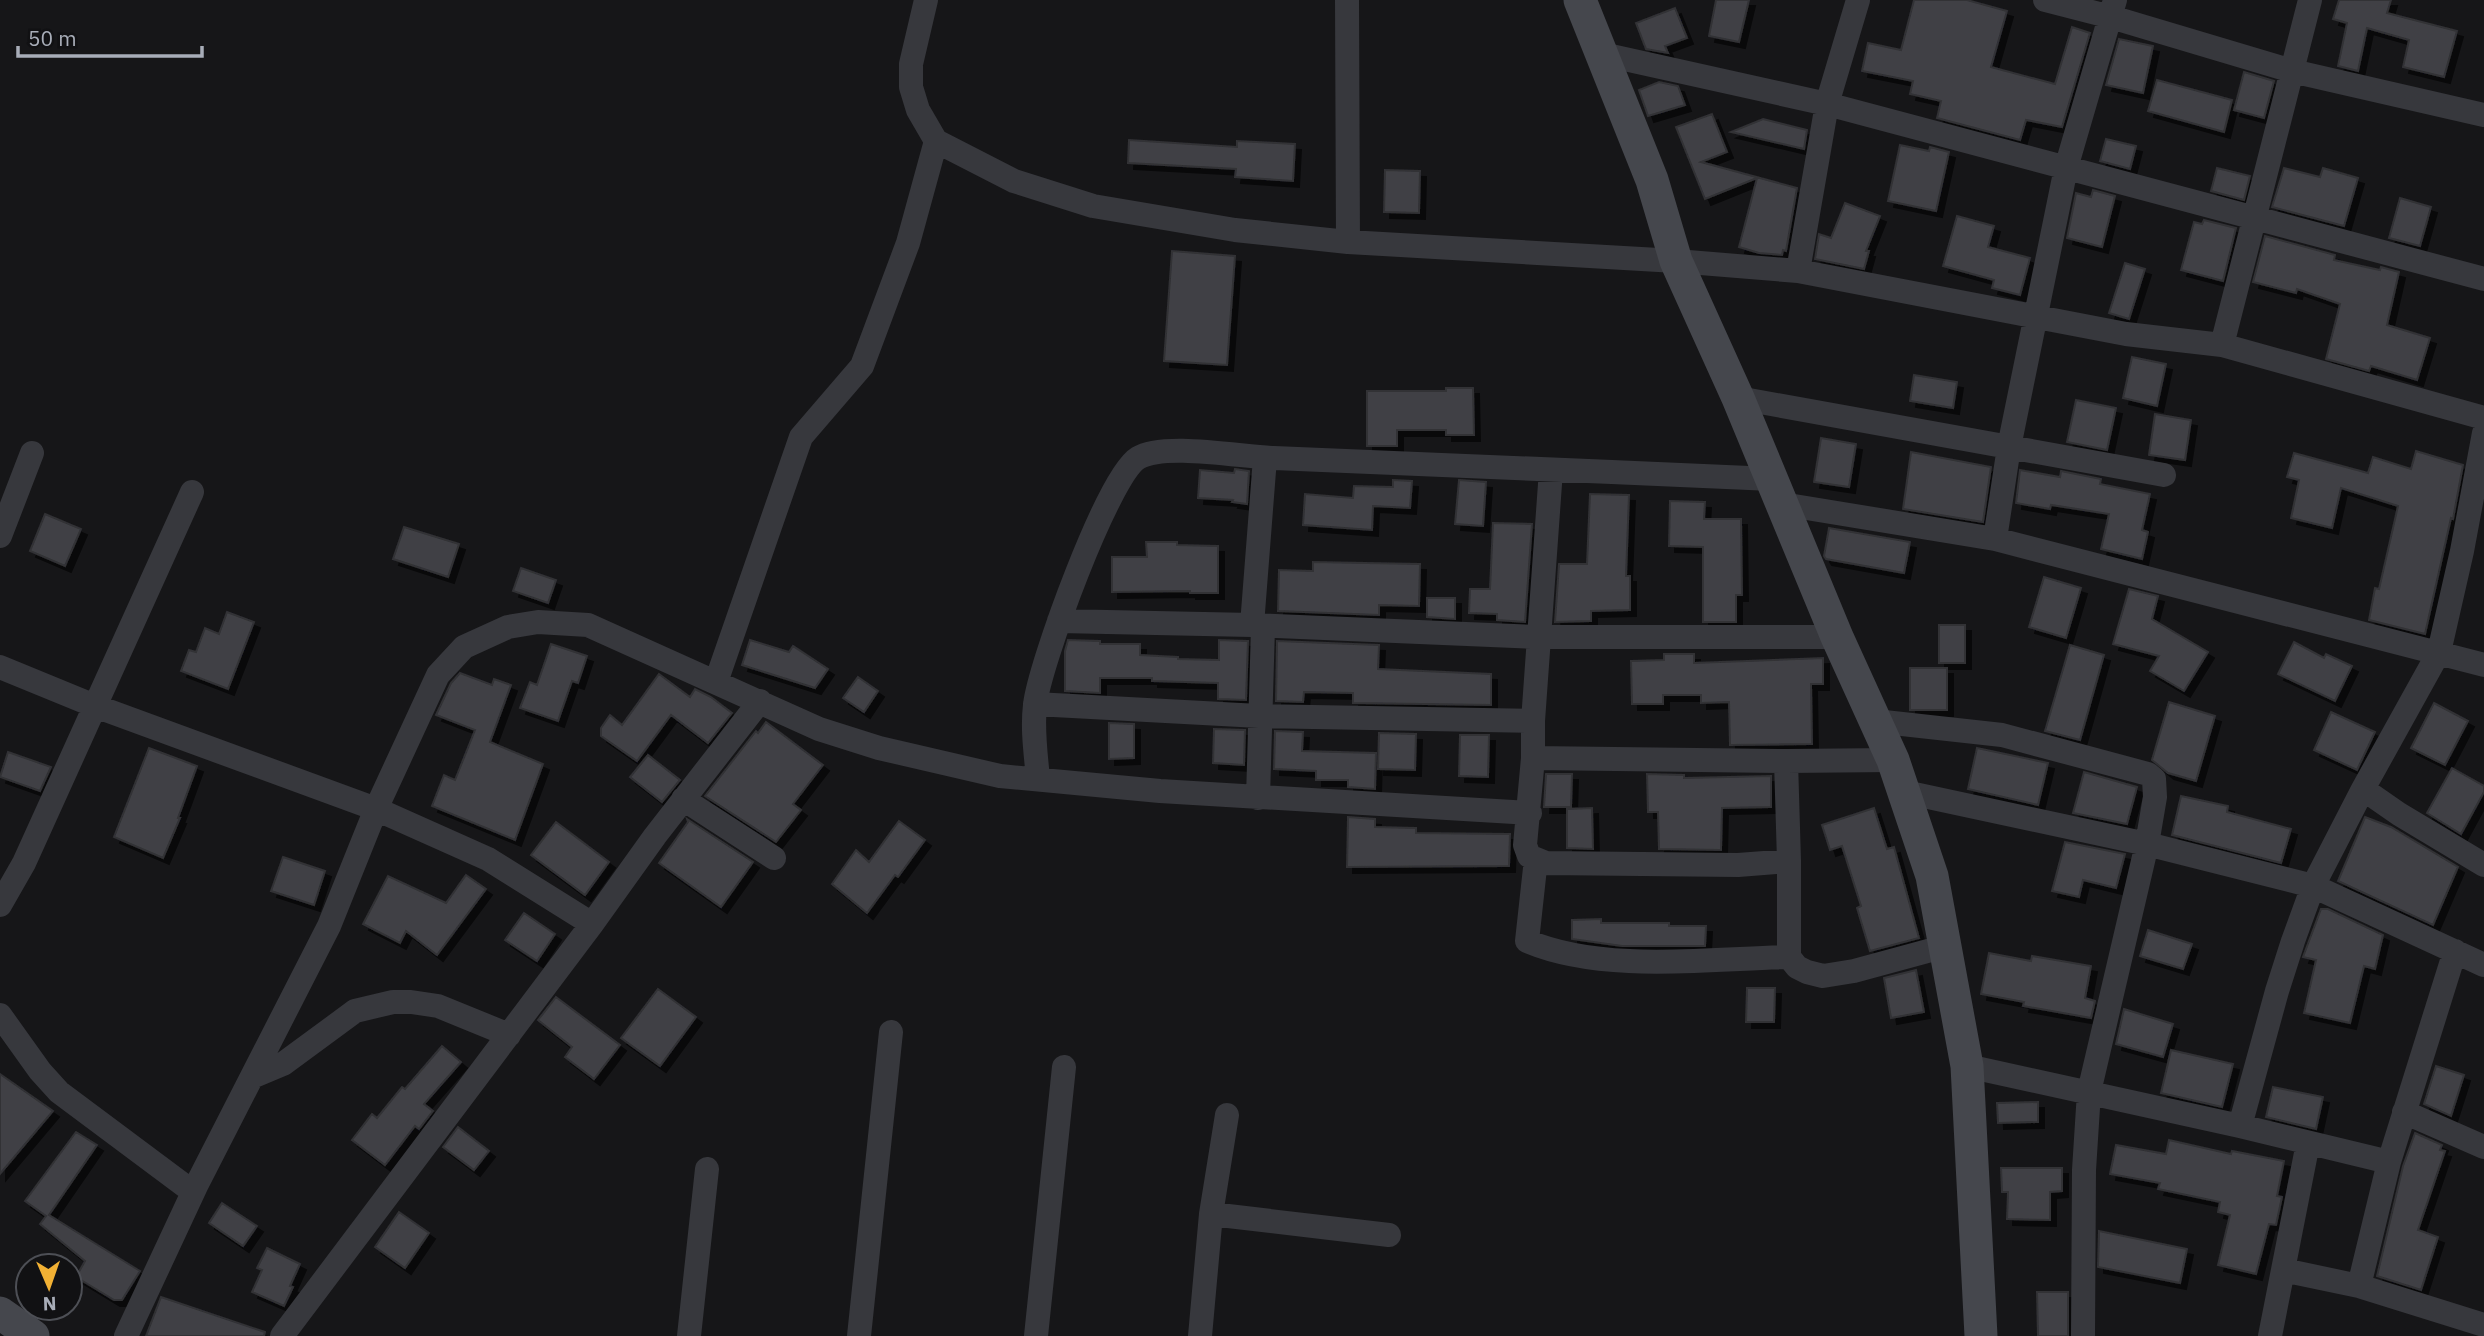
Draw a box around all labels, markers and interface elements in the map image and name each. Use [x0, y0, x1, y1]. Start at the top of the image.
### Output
scale bar [18, 14, 201, 58]
text: 50 m [28, 24, 77, 52]
north arrow [14, 1252, 84, 1322]
text: N [42, 1292, 57, 1316]

